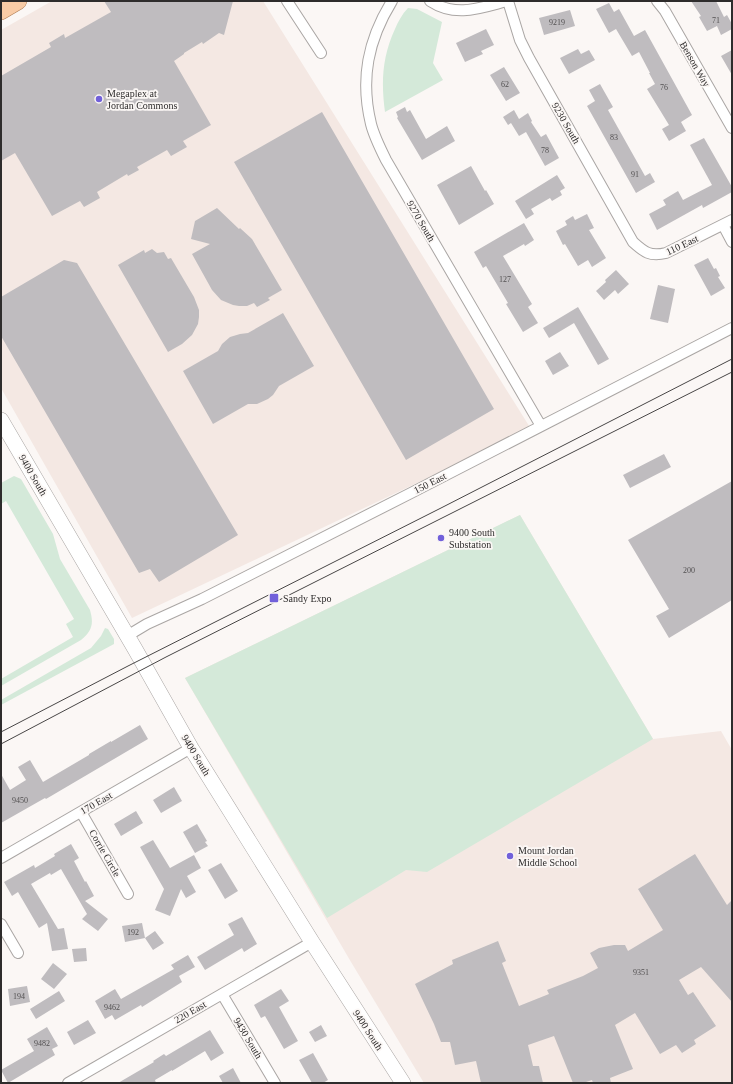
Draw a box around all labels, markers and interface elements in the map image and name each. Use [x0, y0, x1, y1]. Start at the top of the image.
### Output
house number: 71 [712, 16, 720, 25]
house number: 9219 [549, 18, 565, 27]
street label: Benson Way [678, 39, 712, 89]
house number: 62 [501, 80, 509, 89]
house number: 76 [660, 83, 668, 92]
place label: Megaplex at Jordan Commons [107, 88, 177, 111]
marker: Megaplex at Jordan Commons [94, 94, 104, 104]
street label: 9230 South [550, 100, 582, 146]
house number: 83 [610, 133, 618, 142]
house number: 78 [541, 146, 549, 155]
house number: 91 [631, 170, 639, 179]
street label: 9270 South [405, 198, 437, 244]
street label: 110 East [664, 233, 700, 257]
house number: 127 [499, 275, 511, 284]
street label: 9400 South [17, 452, 49, 498]
street label: 150 East [412, 470, 448, 496]
place label: 9400 South Substation [449, 527, 495, 550]
marker: 9400 South Substation [436, 533, 446, 543]
house number: 200 [683, 566, 695, 575]
marker: Sandy Expo [268, 592, 280, 604]
place label: Sandy Expo [283, 593, 332, 604]
street label: 9400 South [179, 733, 213, 777]
street label: 170 East [78, 789, 114, 816]
house number: 9450 [12, 796, 28, 805]
street label: Corrie Circle [87, 828, 123, 879]
place label: Mount Jordan Middle School [518, 845, 577, 868]
marker: Mount Jordan Middle School [505, 851, 515, 861]
house number: 192 [127, 928, 139, 937]
house number: 9351 [633, 968, 649, 977]
house number: 194 [13, 992, 25, 1001]
street label: 220 East [172, 998, 208, 1025]
house number: 9462 [104, 1003, 120, 1012]
street label: 9400 South [351, 1008, 385, 1052]
street label: 9430 South [231, 1016, 265, 1060]
house number: 9482 [34, 1039, 50, 1048]

